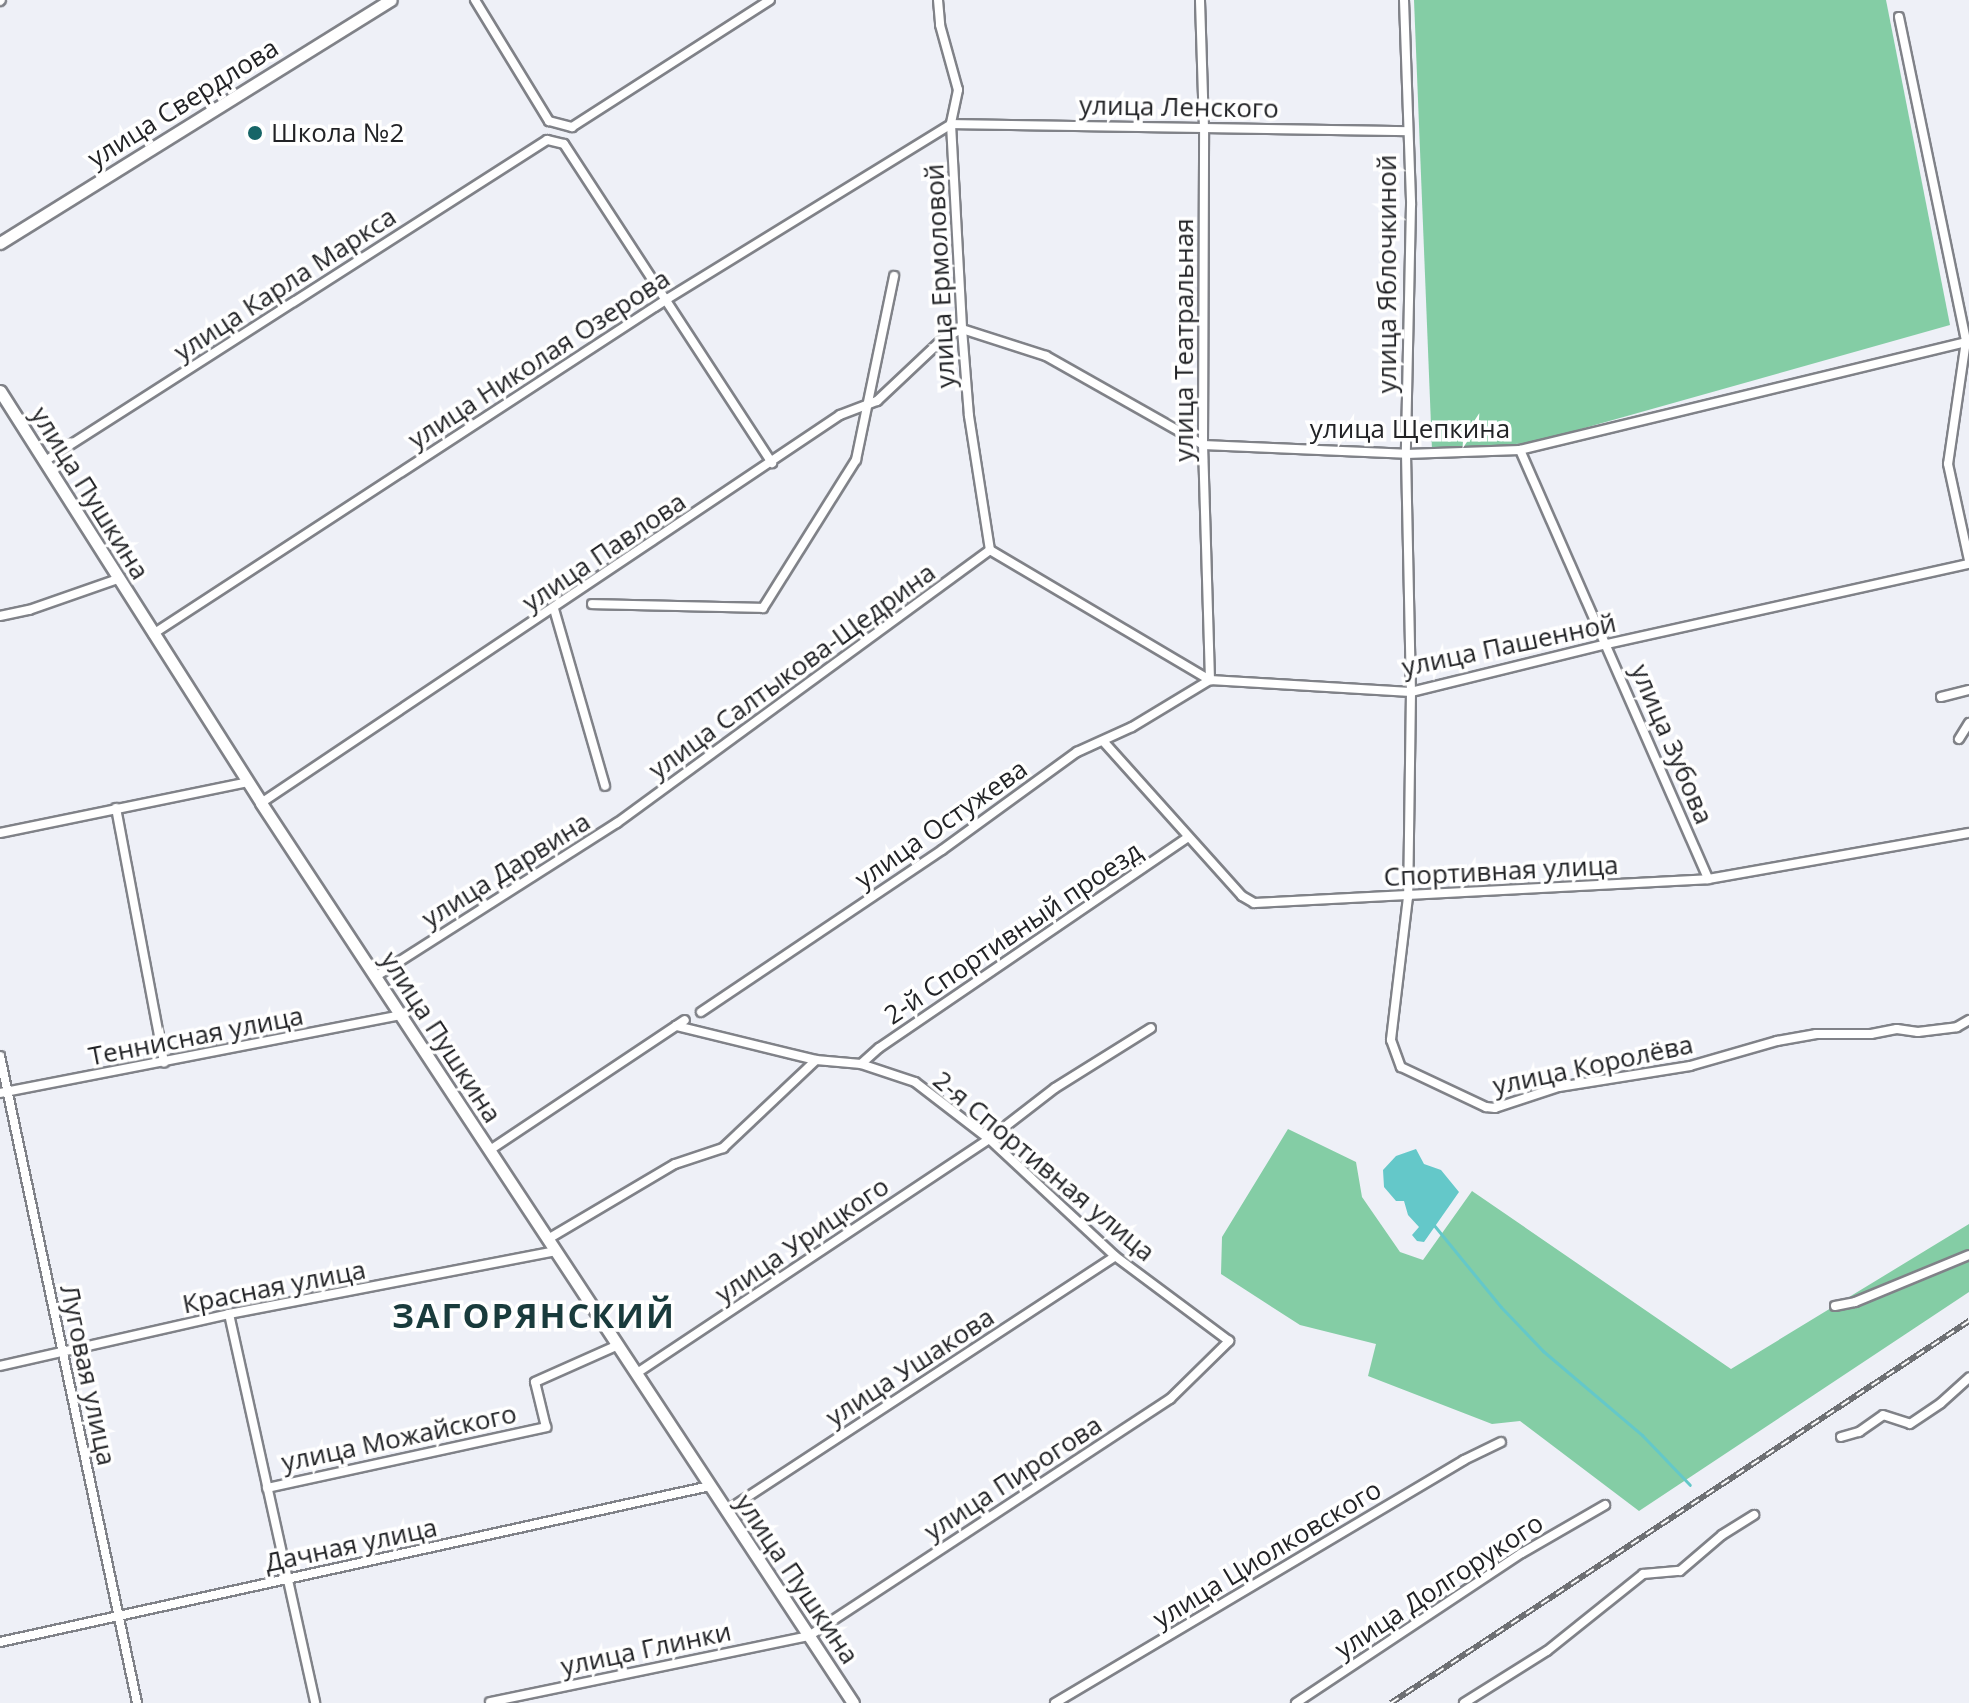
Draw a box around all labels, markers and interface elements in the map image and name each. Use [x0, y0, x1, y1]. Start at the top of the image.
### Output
street label: улица Свердлова [82, 32, 284, 174]
street label: улица Ленского [1079, 90, 1279, 124]
place label: Школа №2 [271, 117, 404, 149]
marker: Школа №2 [246, 124, 264, 142]
street label: улица Яблочкиной [1371, 155, 1403, 393]
street label: улица Ермоловой [919, 163, 961, 389]
street label: улица Карла Маркса [168, 201, 402, 367]
street label: улица Театральная [1168, 218, 1200, 462]
street label: улица Николая Озерова [402, 263, 676, 455]
street label: улица Пушкина [24, 401, 156, 585]
street label: улица Щепкина [1310, 413, 1510, 445]
street label: улица Павлова [516, 486, 692, 618]
street label: улица Салтыкова-Щедрина [643, 557, 941, 785]
street label: улица Пашенной [1399, 607, 1619, 683]
street label: улица Зубова [1624, 659, 1720, 829]
street label: улица Остужева [849, 753, 1033, 895]
street label: улица Дарвина [416, 806, 596, 934]
street label: 2-й Спортивный проезд [878, 835, 1148, 1031]
street label: Спортивная улица [1383, 849, 1619, 893]
street label: улица Пушкина [374, 946, 508, 1128]
street label: Теннисная улица [86, 1000, 306, 1072]
street label: улица Королёва [1490, 1029, 1696, 1101]
street label: 2-я Спортивная улица [927, 1064, 1161, 1268]
street label: улица Урицкого [709, 1170, 895, 1310]
street label: Красная улица [180, 1254, 368, 1320]
street label: Луговая улица [54, 1282, 122, 1468]
district label: ЗАГОРЯНСКИЙ [392, 1296, 676, 1336]
street label: улица Ушакова [820, 1301, 1000, 1433]
street label: улица Можайского [279, 1398, 519, 1478]
street label: улица Пирогова [918, 1409, 1108, 1547]
street label: улица Циолковского [1147, 1474, 1387, 1634]
street label: улица Пушкина [729, 1488, 865, 1670]
street label: улица Долгорукого [1329, 1507, 1549, 1665]
street label: Дачная улица [262, 1512, 440, 1578]
street label: улица Глинки [558, 1616, 734, 1682]

